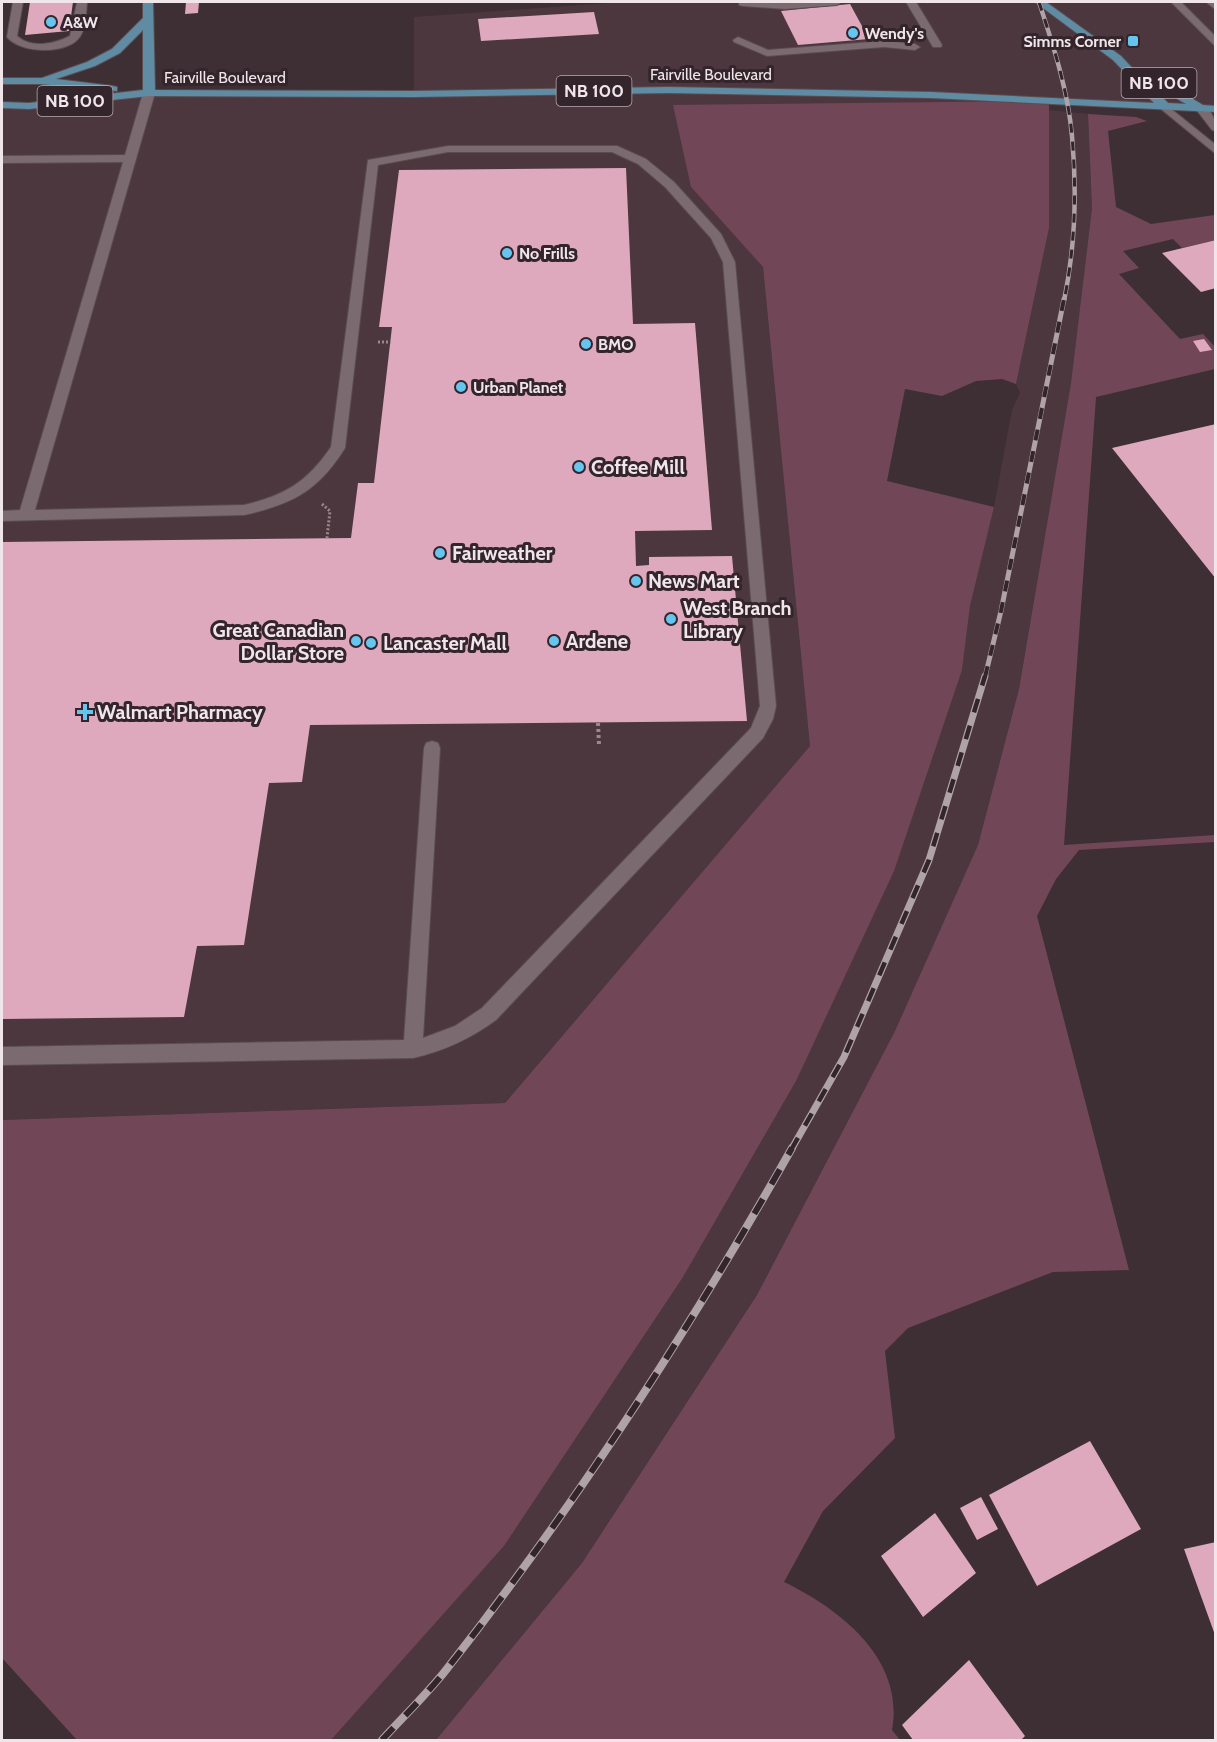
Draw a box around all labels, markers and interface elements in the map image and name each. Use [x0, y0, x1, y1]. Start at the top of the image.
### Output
place label: A&W [63, 13, 99, 32]
marker: A&W [44, 15, 58, 29]
place label: Wendy's [865, 24, 924, 43]
marker: Wendy's [846, 26, 860, 40]
place label: Simms Corner [1023, 32, 1122, 51]
marker: Simms Corner [1126, 34, 1140, 48]
street label: Fairville Boulevard [650, 65, 772, 84]
street label: Fairville Boulevard [164, 68, 286, 87]
road number: NB 100 [1122, 68, 1196, 98]
road number: NB 100 [556, 76, 632, 106]
road number: NB 100 [38, 86, 112, 116]
place label: No Frills [519, 244, 575, 263]
marker: No Frills [500, 246, 514, 260]
place label: BMO [598, 335, 633, 354]
marker: BMO [579, 337, 593, 351]
place label: Urban Planet [473, 378, 564, 397]
marker: Urban Planet [454, 380, 468, 394]
place label: Coffee Mill [591, 455, 685, 479]
marker: Coffee Mill [572, 460, 586, 474]
place label: Fairweather [452, 541, 553, 565]
marker: Fairweather [433, 546, 447, 560]
place label: News Mart [648, 569, 740, 593]
marker: News Mart [629, 574, 643, 588]
place label: West Branch Library [683, 596, 792, 643]
marker: West Branch Library [664, 612, 678, 626]
place label: Great Canadian Dollar Store [213, 618, 344, 665]
place label: Ardene [566, 629, 628, 653]
place label: Lancaster Mall [383, 631, 507, 655]
marker: Great Canadian Dollar Store [349, 634, 363, 648]
marker: Ardene [547, 634, 561, 648]
marker: Lancaster Mall [364, 636, 378, 650]
place label: Walmart Pharmacy [97, 700, 263, 724]
marker: Walmart Pharmacy [78, 705, 92, 719]

